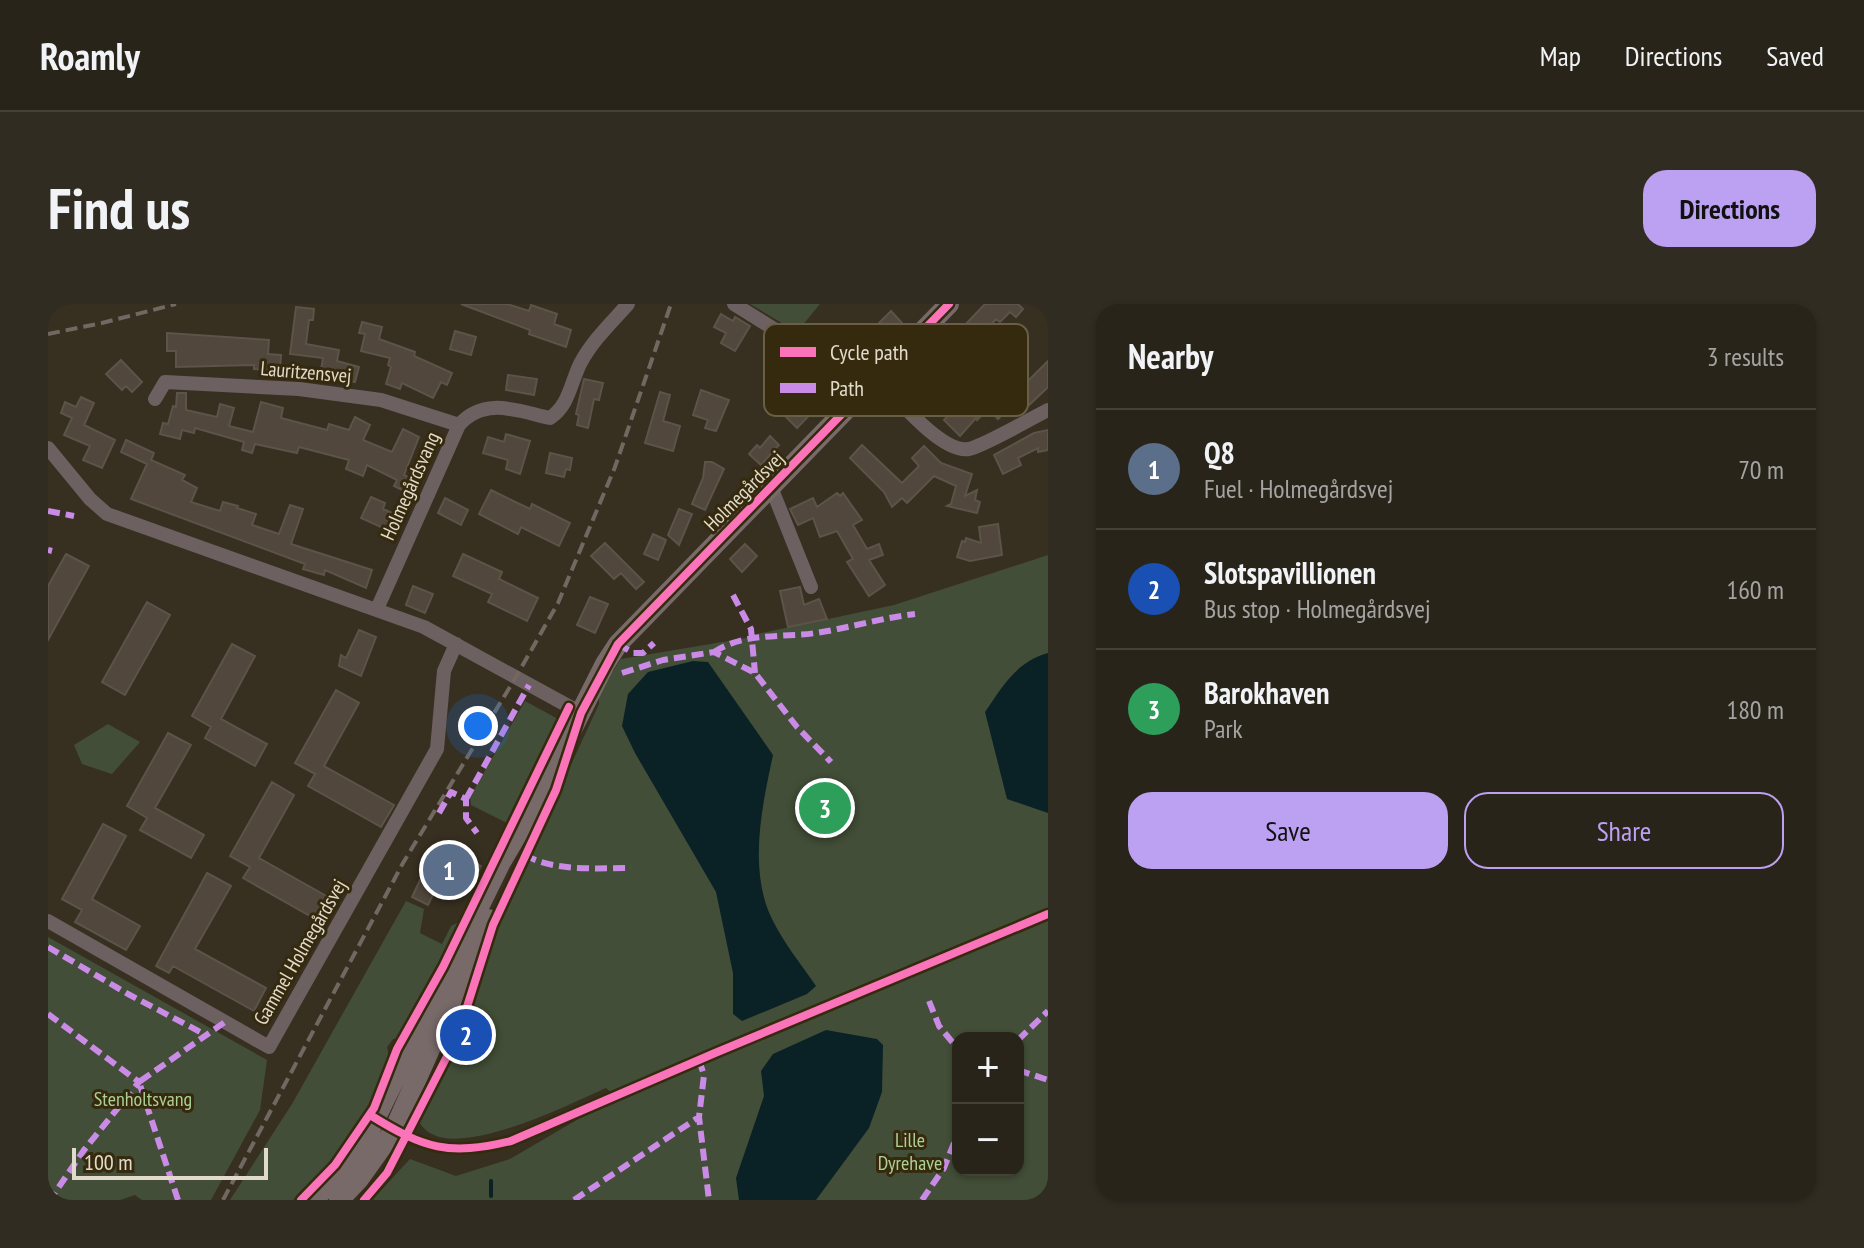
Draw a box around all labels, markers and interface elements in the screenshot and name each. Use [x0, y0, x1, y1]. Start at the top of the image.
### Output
text: Roamly [40, 31, 140, 80]
text: Map [1540, 37, 1581, 74]
text: Directions [1625, 37, 1722, 74]
text: Saved [1766, 37, 1824, 74]
button: Directions [1643, 170, 1816, 247]
text: Find us [48, 172, 190, 244]
legend [764, 324, 1028, 416]
text: Nearby [1128, 334, 1213, 378]
text: Cycle path [830, 338, 908, 366]
text: 3 results [1707, 340, 1784, 373]
street label: Lauritzensvej [259, 355, 353, 389]
text: Path [830, 374, 864, 402]
street label: Holmegårdsvang [375, 428, 445, 544]
text: Q8 [1204, 433, 1235, 472]
street label: Holmegårdsvej [698, 445, 790, 537]
text: 1 [1148, 453, 1160, 486]
text: 70 m [1738, 453, 1784, 486]
text: Fuel · Holmegårdsvej [1204, 472, 1393, 505]
text: Slotspavillionen [1204, 553, 1376, 592]
text: 2 [1148, 573, 1160, 606]
text: 160 m [1726, 573, 1784, 606]
text: Bus stop · Holmegårdsvej [1204, 592, 1431, 625]
text: Barokhaven [1204, 673, 1330, 712]
text: 3 [1148, 693, 1160, 726]
text: 180 m [1726, 693, 1784, 726]
your location [458, 706, 498, 746]
text: Park [1204, 712, 1243, 745]
pin: 3 [799, 778, 851, 838]
button: Save [1128, 792, 1448, 869]
button: Share [1464, 792, 1784, 869]
pin: 1 [423, 840, 475, 900]
street label: Gammel Holmegårdsvej [248, 874, 352, 1030]
pin: 2 [440, 1005, 492, 1065]
map controls [952, 1032, 1024, 1176]
button: + [952, 1032, 1024, 1104]
park label: Stenholtsvang [94, 1086, 192, 1112]
button: − [952, 1104, 1024, 1176]
park label: Lille Dyrehave [878, 1127, 942, 1176]
scale bar [72, 1144, 268, 1180]
text: 100 m [84, 1148, 133, 1176]

